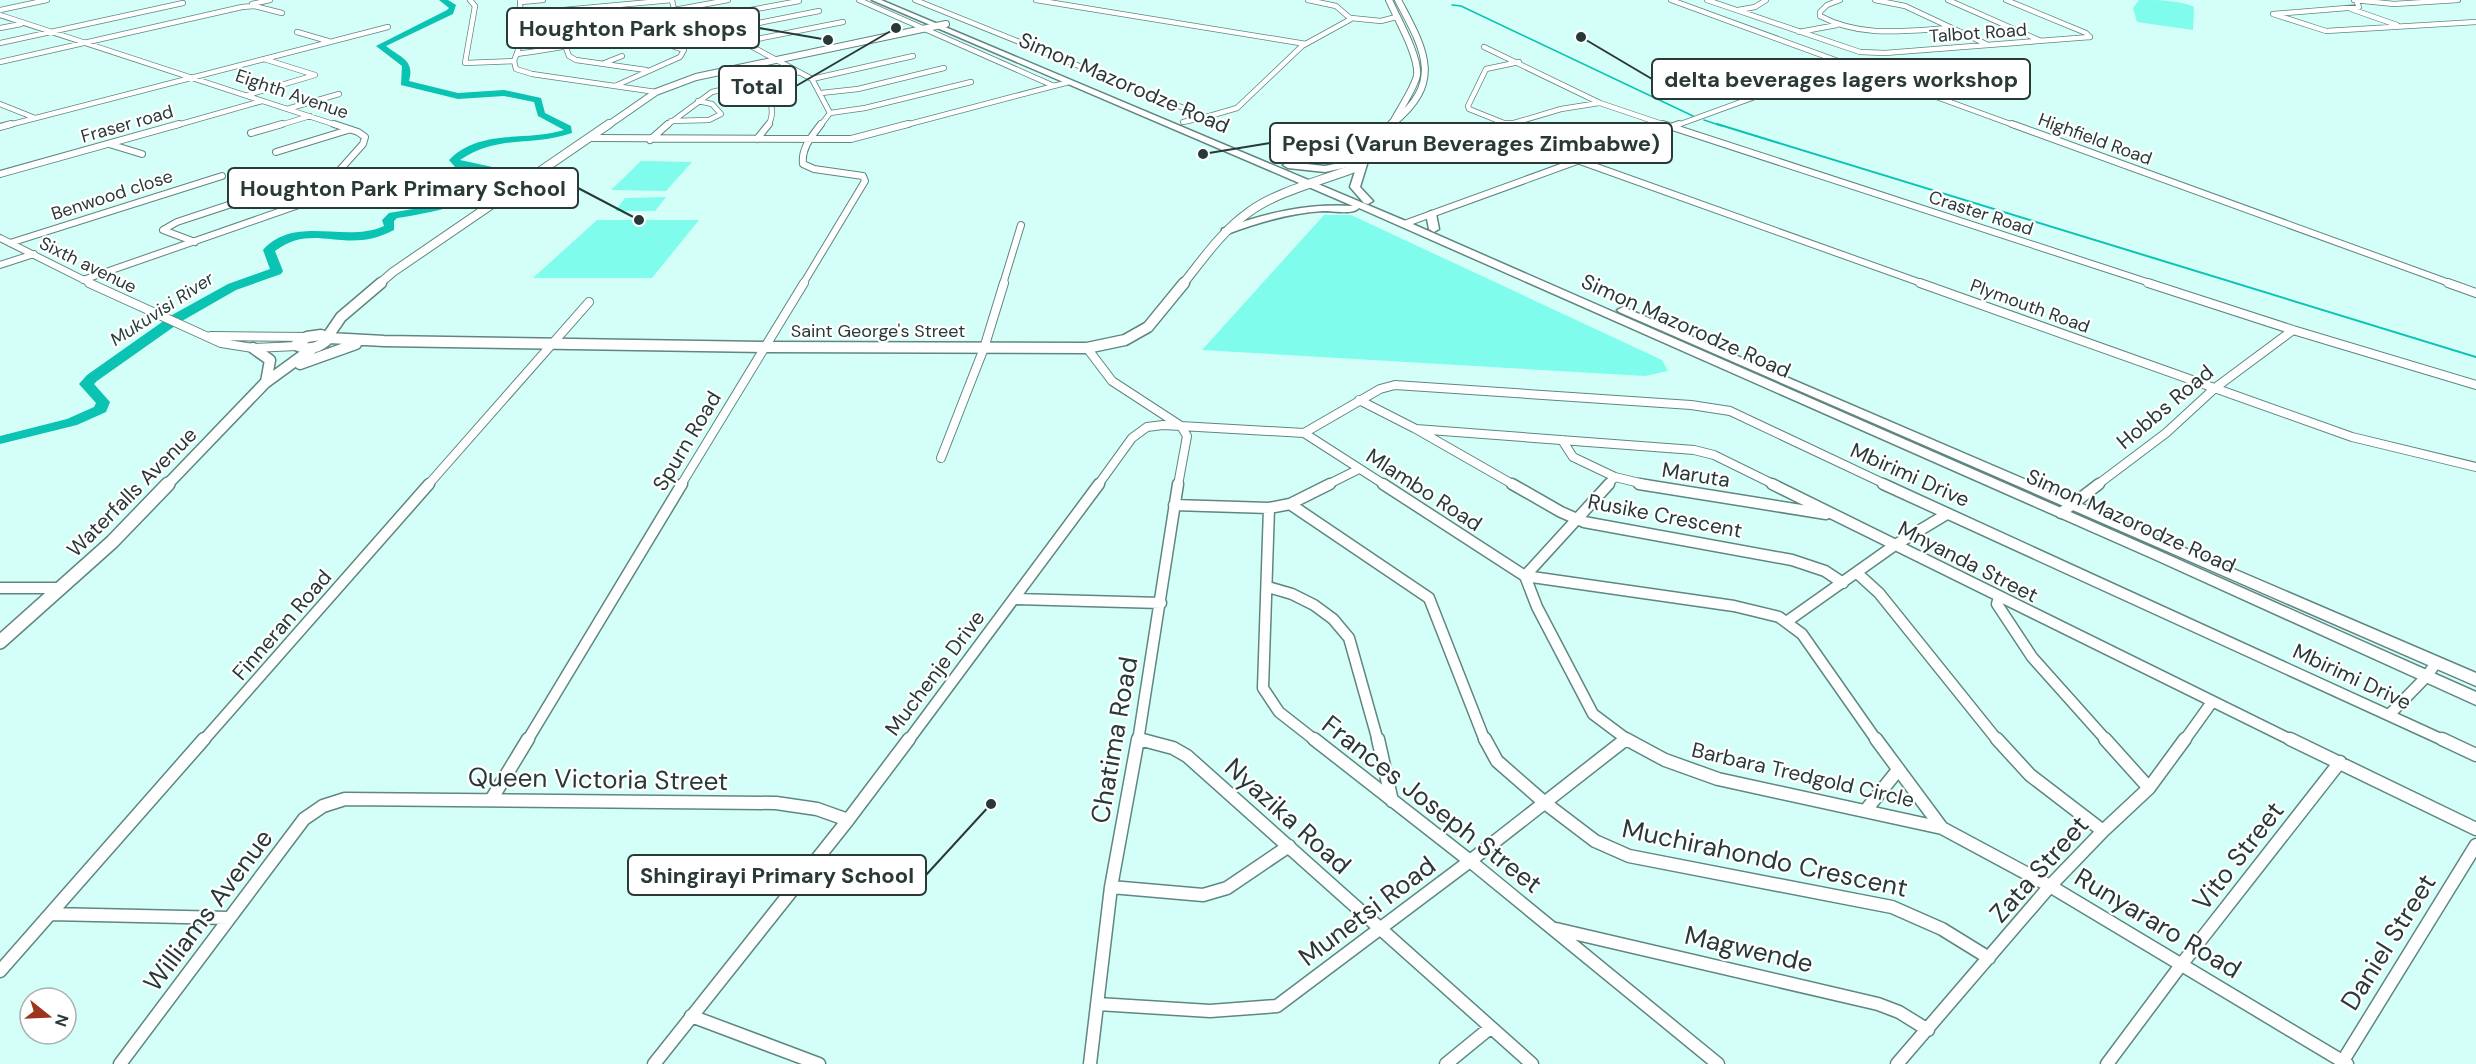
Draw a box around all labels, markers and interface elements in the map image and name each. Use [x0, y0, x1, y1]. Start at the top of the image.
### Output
callout: Houghton Park shops [507, 8, 759, 48]
text: Houghton Park shops [519, 14, 747, 43]
street label: Talbot Road [1928, 18, 2028, 48]
street label: Simon Mazorodze Road [1014, 26, 1234, 140]
callout: delta beverages lagers workshop [1652, 59, 2030, 99]
street label: Eighth Avenue [232, 63, 352, 125]
text: delta beverages lagers workshop [1664, 65, 2018, 94]
callout: Total [719, 66, 796, 106]
text: Total [731, 72, 783, 101]
street label: Fraser road [78, 99, 176, 149]
street label: Highfield Road [2035, 107, 2155, 171]
callout: Pepsi (Varun Beverages Zimbabwe) [1270, 123, 1672, 163]
text: Pepsi (Varun Beverages Zimbabwe) [1282, 129, 1660, 158]
street label: Benwood close [48, 164, 176, 226]
callout: Houghton Park Primary School [228, 168, 578, 208]
text: Houghton Park Primary School [240, 174, 566, 203]
street label: Craster Road [1926, 185, 2036, 241]
street label: Sixth avenue [35, 231, 141, 299]
water label: Mukuvisi River [106, 266, 220, 351]
street label: Simon Mazorodze Road [1577, 267, 1795, 385]
street label: Plymouth Road [1967, 273, 2093, 339]
street label: Saint George's Street [791, 319, 965, 343]
street label: Hobbs Road [2111, 358, 2219, 456]
street label: Spurn Road [646, 386, 728, 496]
street label: Waterfalls Avenue [61, 421, 203, 563]
street label: Mbirimi Drive [1846, 436, 1974, 514]
street label: Mlambo Road [1361, 442, 1487, 538]
street label: Maruta [1660, 456, 1732, 494]
street label: Simon Mazorodze Road [2022, 462, 2240, 580]
street label: Rusike Crescent [1585, 487, 1745, 545]
street label: Mnyanda Street [1893, 515, 2043, 609]
street label: Finneran Road [226, 564, 338, 686]
street label: Muchenje Drive [879, 605, 991, 741]
street label: Mbirimi Drive [2288, 637, 2416, 717]
street label: Chatima Road [1083, 654, 1145, 826]
street label: Frances Joseph Street [1315, 707, 1549, 901]
street label: Barbara Tredgold Circle [1689, 736, 1917, 814]
street label: Nyazika Road [1218, 750, 1358, 882]
street label: Queen Victoria Street [468, 760, 728, 798]
street label: Vito Street [2185, 795, 2291, 917]
street label: Zata Street [1982, 808, 2096, 930]
street label: Muchirahondo Crescent [1619, 811, 1911, 905]
street label: Williams Avenue [136, 822, 280, 998]
street label: Munetsi Road [1292, 848, 1442, 974]
callout: Shingirayi Primary School [628, 855, 926, 895]
street label: Runyararo Road [2068, 860, 2248, 986]
text: Shingirayi Primary School [640, 861, 914, 890]
street label: Daniel Street [2333, 868, 2443, 1016]
street label: Magwende [1682, 918, 1816, 980]
north arrow [18, 986, 78, 1046]
text: N [50, 1012, 74, 1029]

